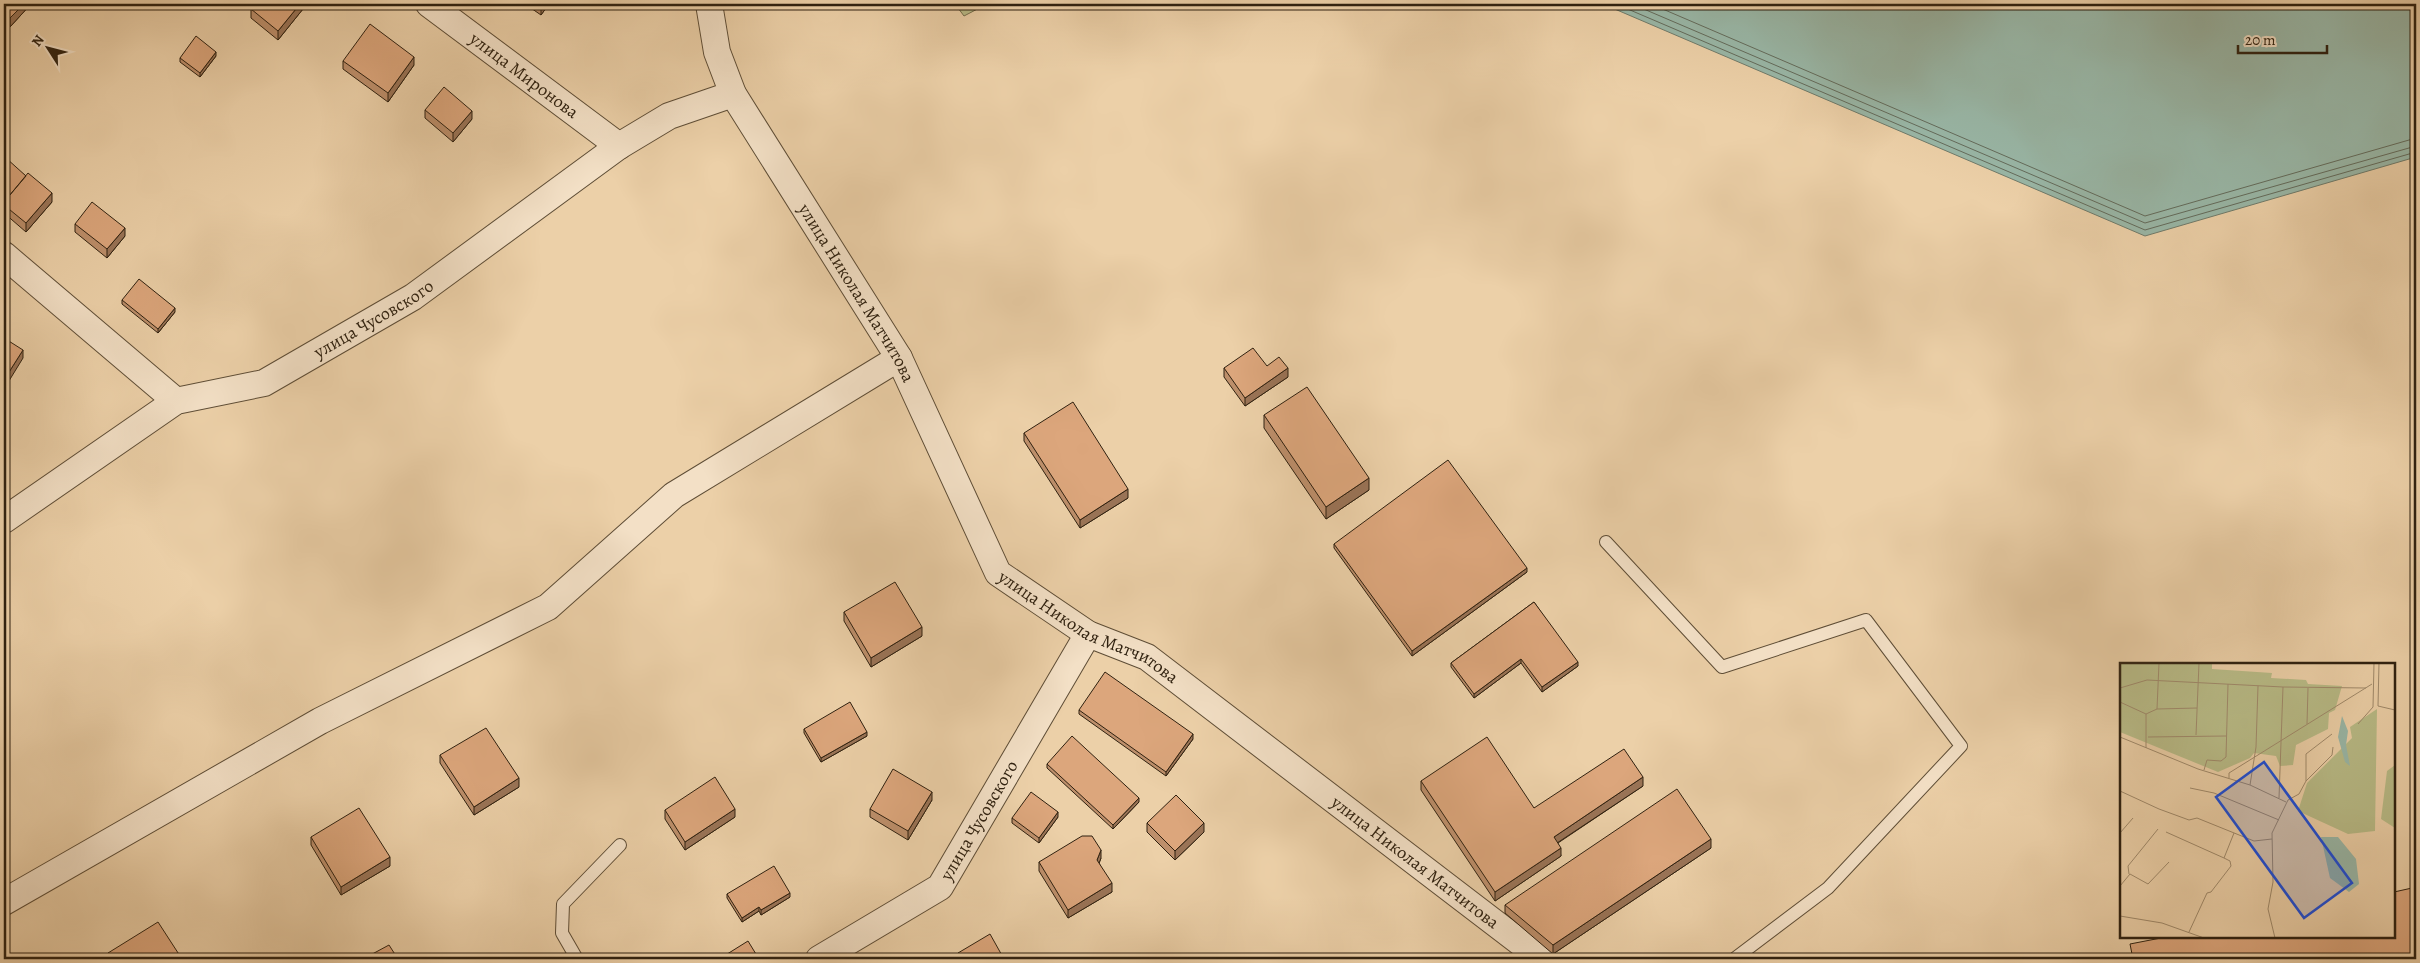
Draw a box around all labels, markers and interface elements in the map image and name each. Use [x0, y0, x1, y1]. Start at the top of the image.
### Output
north arrow [22, 22, 72, 72]
scale bar [2238, 22, 2326, 54]
street label: улица Миронова [464, 26, 584, 124]
text: 20 m [2245, 30, 2276, 50]
text: N [27, 31, 49, 50]
street label: улица Николая Матчитова [792, 198, 921, 387]
street label: улица Чусовского [309, 274, 438, 364]
street label: улица Николая Матчитова [993, 564, 1184, 689]
inset map [2120, 663, 2395, 938]
street label: улица Чусовского [934, 756, 1024, 886]
street label: улица Николая Матчитова [1326, 790, 1505, 935]

